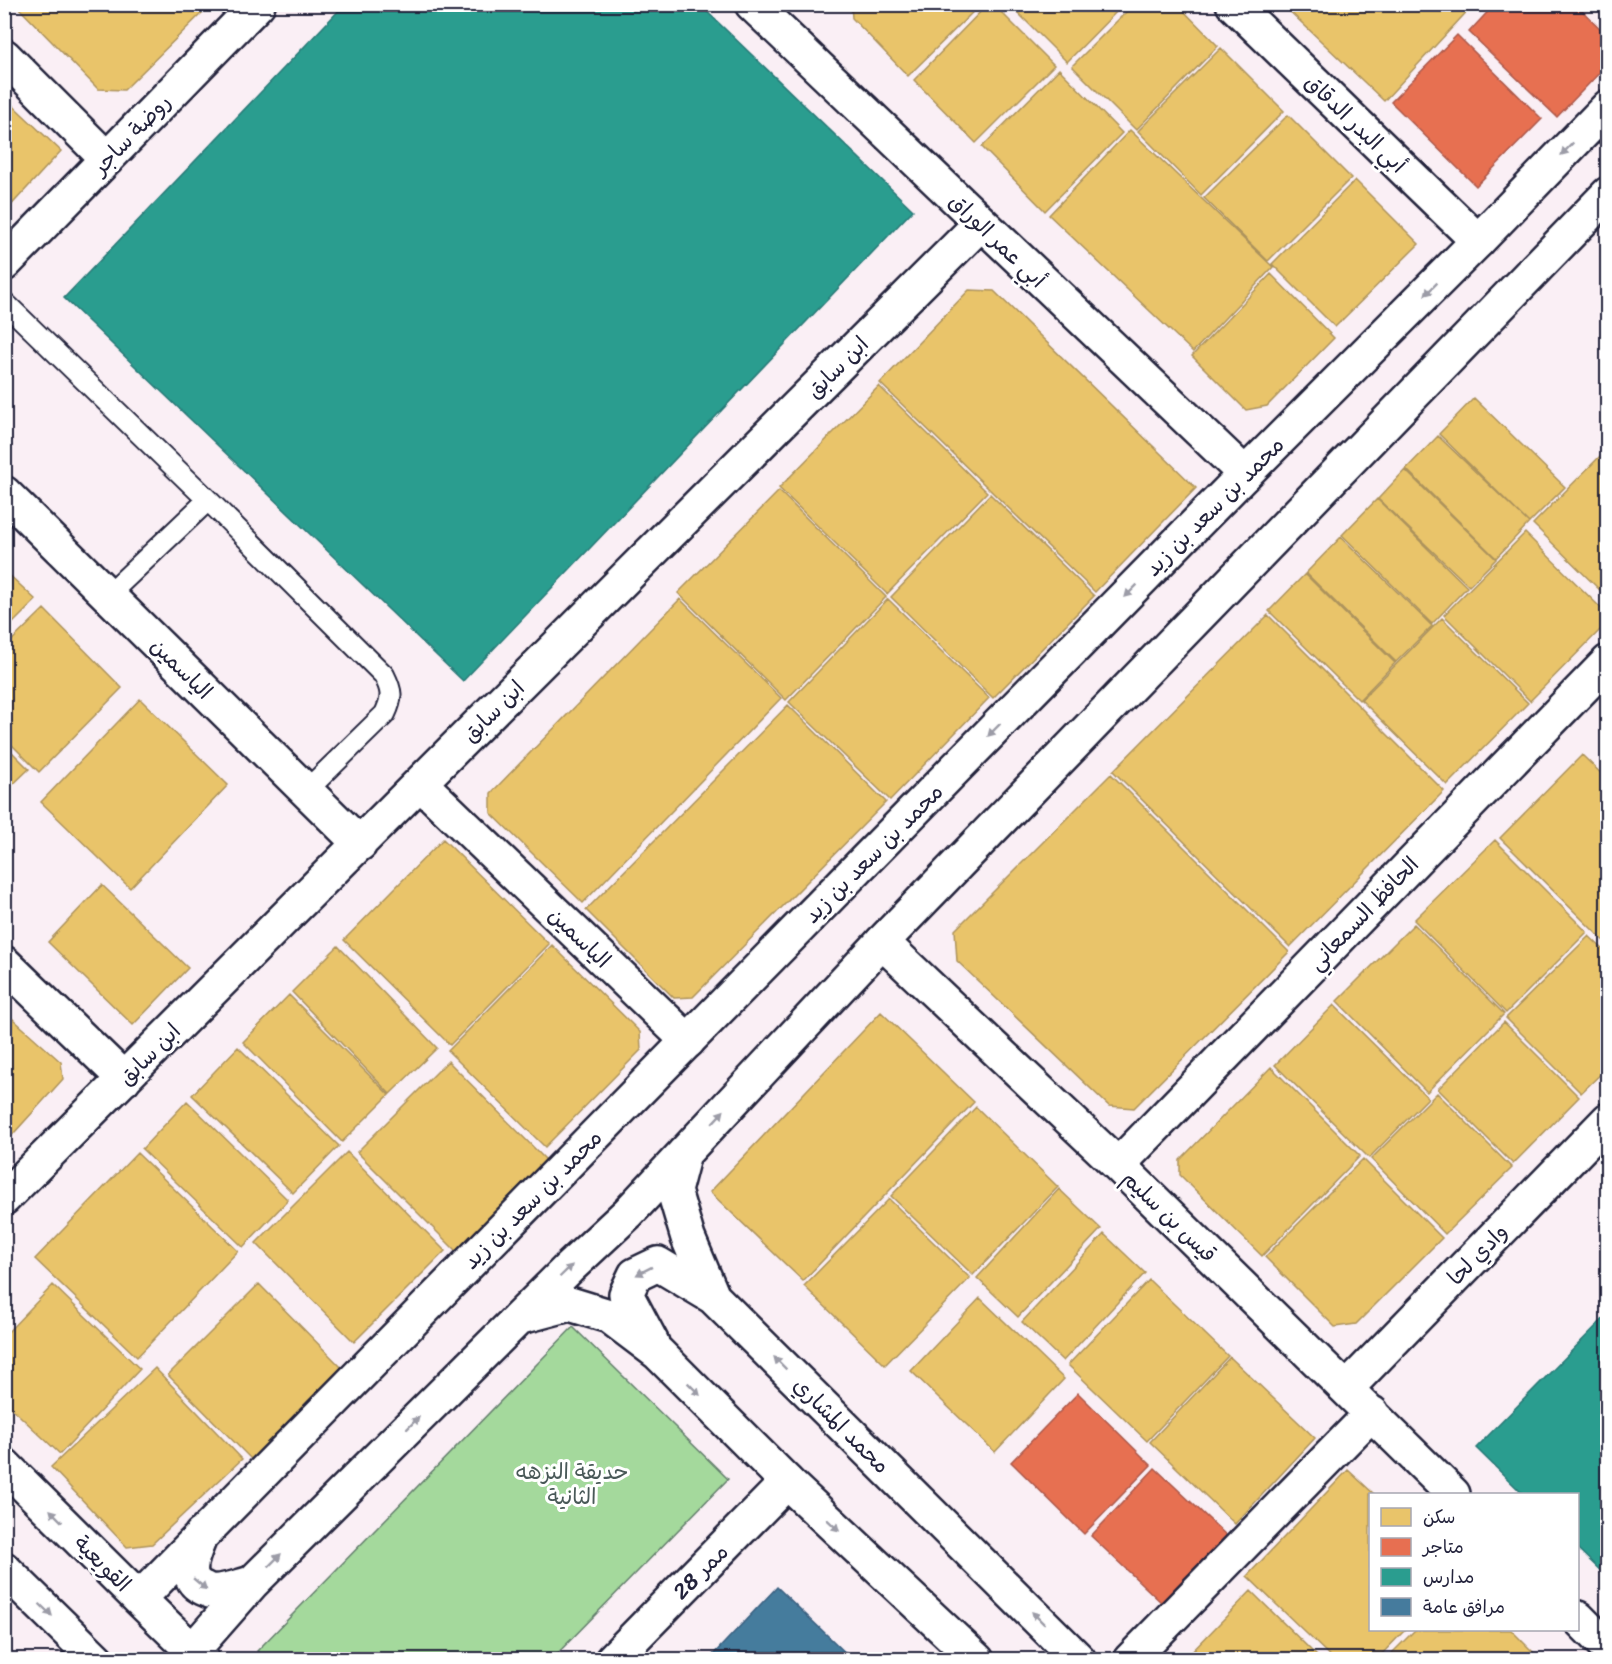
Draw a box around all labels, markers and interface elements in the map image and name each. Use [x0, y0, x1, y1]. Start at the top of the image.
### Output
street label: أبي البدر الدقاق [1295, 64, 1417, 183]
street label: روضة ساجر [81, 84, 181, 186]
one-way arrow [1560, 141, 1574, 156]
street label: أبي عمر الوراق [939, 183, 1056, 298]
one-way arrow [1424, 281, 1438, 295]
street label: ابن سابق [796, 326, 878, 408]
street label: محمد بن سعد بن زيد [1135, 427, 1294, 586]
one-way arrow [1124, 583, 1138, 597]
street label: الياسمين [141, 628, 222, 709]
street label: ابن سابق [452, 670, 534, 752]
one-way arrow [987, 722, 1001, 736]
street label: محمد بن سعد بن زيد [794, 774, 953, 933]
street label: الحافظ السمعاني [1298, 847, 1429, 980]
street label: الياسمين [539, 897, 621, 978]
street label: ابن سابق [108, 1013, 190, 1095]
one-way arrow [711, 1110, 725, 1125]
street label: محمد بن سعد بن زيد [453, 1120, 612, 1279]
street label: قيس بن سليم [1113, 1160, 1227, 1272]
street label: وادي لحا [1437, 1214, 1517, 1295]
one-way arrow [559, 1264, 573, 1278]
one-way arrow [636, 1266, 653, 1275]
one-way arrow [772, 1356, 787, 1370]
street label: محمد المشاري [784, 1367, 900, 1483]
one-way arrow [687, 1381, 701, 1396]
one-way arrow [405, 1416, 419, 1430]
park label: حديقة النزهه الثانية [515, 1452, 629, 1516]
legend [1369, 1493, 1579, 1631]
text: سكن [1423, 1501, 1455, 1533]
one-way arrow [49, 1509, 63, 1523]
one-way arrow [826, 1518, 841, 1532]
street label: القويعية [64, 1525, 141, 1602]
text: متاجر [1421, 1531, 1464, 1563]
street label: ممر 28 [663, 1534, 738, 1609]
one-way arrow [267, 1554, 281, 1568]
text: مدارس [1423, 1561, 1474, 1593]
one-way arrow [193, 1578, 208, 1591]
text: مرافق عامة [1423, 1591, 1505, 1623]
one-way arrow [39, 1603, 54, 1617]
one-way arrow [1031, 1612, 1045, 1626]

